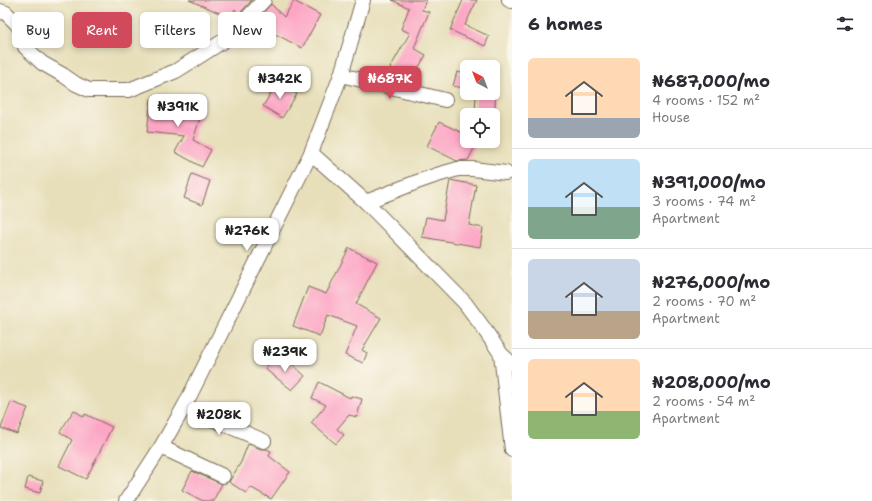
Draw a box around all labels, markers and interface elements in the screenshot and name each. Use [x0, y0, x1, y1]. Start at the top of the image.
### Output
chip: Buy [12, 12, 64, 48]
chip: Rent [72, 12, 132, 48]
chip: Filters [140, 12, 210, 48]
chip: New [218, 12, 276, 48]
text: 6 homes [528, 13, 603, 35]
icon: filters [834, 13, 856, 35]
north arrow [460, 60, 500, 100]
map controls [460, 60, 500, 148]
pin: ₦342K [252, 66, 308, 100]
pin: ₦687K [362, 66, 418, 100]
text: ₦342K [258, 70, 302, 87]
text: ₦687K [368, 70, 412, 87]
text: ₦687,000/mo [652, 70, 770, 92]
icon: home [560, 74, 608, 122]
text: 4 rooms · 152 m² [652, 92, 760, 109]
pin: ₦391K [150, 94, 206, 128]
text: ₦391K [157, 98, 199, 115]
button: locate [460, 108, 500, 148]
text: House [652, 109, 690, 126]
text: ₦391,000/mo [652, 171, 766, 193]
icon: home [560, 175, 608, 223]
text: 3 rooms · 74 m² [652, 193, 756, 210]
text: Apartment [652, 210, 720, 227]
pin: ₦276K [219, 218, 275, 252]
text: ₦276K [225, 222, 269, 239]
text: ₦276,000/mo [652, 271, 770, 293]
icon: home [560, 275, 608, 323]
text: 2 rooms · 70 m² [652, 293, 756, 310]
text: Apartment [652, 310, 720, 327]
pin: ₦239K [257, 339, 313, 373]
text: ₦239K [263, 343, 307, 360]
text: ₦208,000/mo [652, 371, 771, 393]
icon: home [560, 375, 608, 423]
text: 2 rooms · 54 m² [652, 393, 755, 410]
pin: ₦208K [191, 402, 247, 436]
text: ₦208K [197, 406, 241, 423]
text: Apartment [652, 410, 720, 427]

